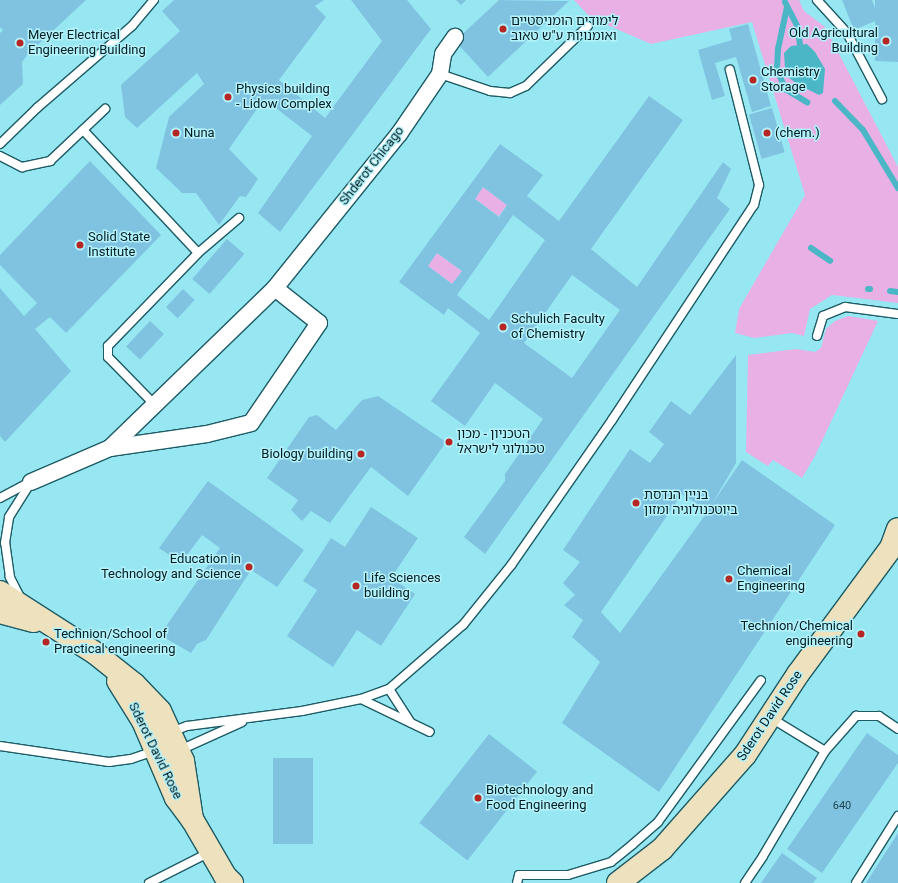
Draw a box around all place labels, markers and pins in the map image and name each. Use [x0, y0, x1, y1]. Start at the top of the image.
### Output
place label: לימודים הומניסטיים ואומנויות ע"ש טאוב [511, 14, 618, 45]
marker: לימודים הומניסטיים ואומנויות ע"ש טאוב [498, 24, 508, 34]
place label: Old Agricultural Building [789, 26, 878, 57]
place label: Meyer Electrical Engineering Building [28, 28, 146, 59]
marker: Old Agricultural Building [881, 36, 891, 46]
marker: Meyer Electrical Engineering Building [15, 38, 25, 48]
place label: Chemistry Storage [761, 65, 820, 96]
marker: Chemistry Storage [748, 75, 758, 85]
place label: Physics building - Lidow Complex [236, 82, 332, 113]
marker: Physics building - Lidow Complex [223, 92, 233, 102]
place label: Nuna [184, 125, 215, 141]
place label: (chem.) [775, 125, 820, 141]
marker: Nuna [171, 128, 181, 138]
marker: (chem.) [762, 128, 772, 138]
place label: Solid State Institute [88, 230, 150, 261]
marker: Solid State Institute [75, 240, 85, 250]
place label: Schulich Faculty of Chemistry [511, 312, 605, 343]
marker: Schulich Faculty of Chemistry [498, 322, 508, 332]
place label: הטכניון - מכון טכנולוגי לישראל [457, 427, 545, 458]
marker: הטכניון - מכון טכנולוגי לישראל [444, 437, 454, 447]
place label: Biology building [261, 446, 353, 462]
marker: Biology building [356, 449, 366, 459]
place label: בניין הנדסת ביוטכנולוגיה ומזון [644, 488, 738, 519]
marker: בניין הנדסת ביוטכנולוגיה ומזון [631, 498, 641, 508]
place label: Education in Technology and Science [101, 552, 241, 583]
marker: Education in Technology and Science [244, 562, 254, 572]
place label: Chemical Engineering [737, 564, 805, 595]
place label: Life Sciences building [364, 571, 441, 602]
marker: Chemical Engineering [724, 574, 734, 584]
marker: Life Sciences building [351, 581, 361, 591]
place label: Technion/Chemical engineering [741, 619, 853, 650]
place label: Technion/School of Practical engineering [54, 627, 175, 658]
marker: Technion/Chemical engineering [856, 629, 866, 639]
marker: Technion/School of Practical engineering [41, 637, 51, 647]
place label: Biotechnology and Food Engineering [486, 783, 593, 814]
marker: Biotechnology and Food Engineering [473, 793, 483, 803]

